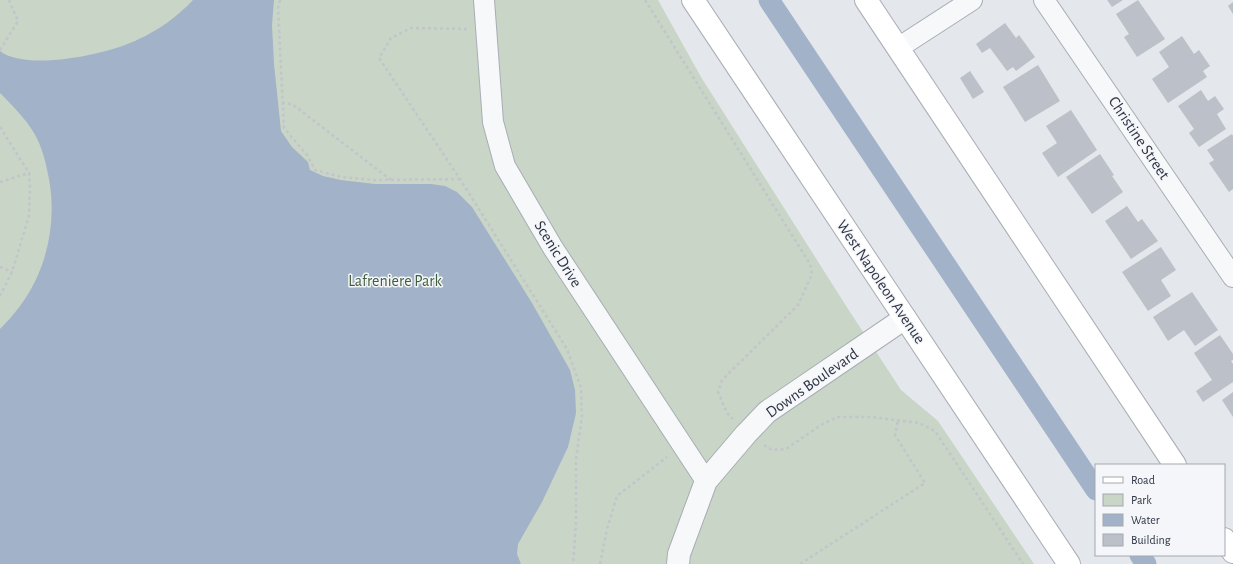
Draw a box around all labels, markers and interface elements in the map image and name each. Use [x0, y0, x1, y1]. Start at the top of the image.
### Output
street label: Christine Street [1105, 94, 1173, 182]
street label: West Napoleon Avenue [834, 217, 928, 347]
street label: Scenic Drive [531, 218, 585, 290]
park label: Lafreniere Park [348, 273, 442, 289]
street label: Downs Boulevard [763, 345, 861, 421]
legend [1095, 464, 1225, 556]
text: Road [1131, 474, 1155, 486]
text: Park [1131, 494, 1152, 506]
text: Water [1131, 514, 1160, 526]
text: Building [1131, 534, 1171, 546]

